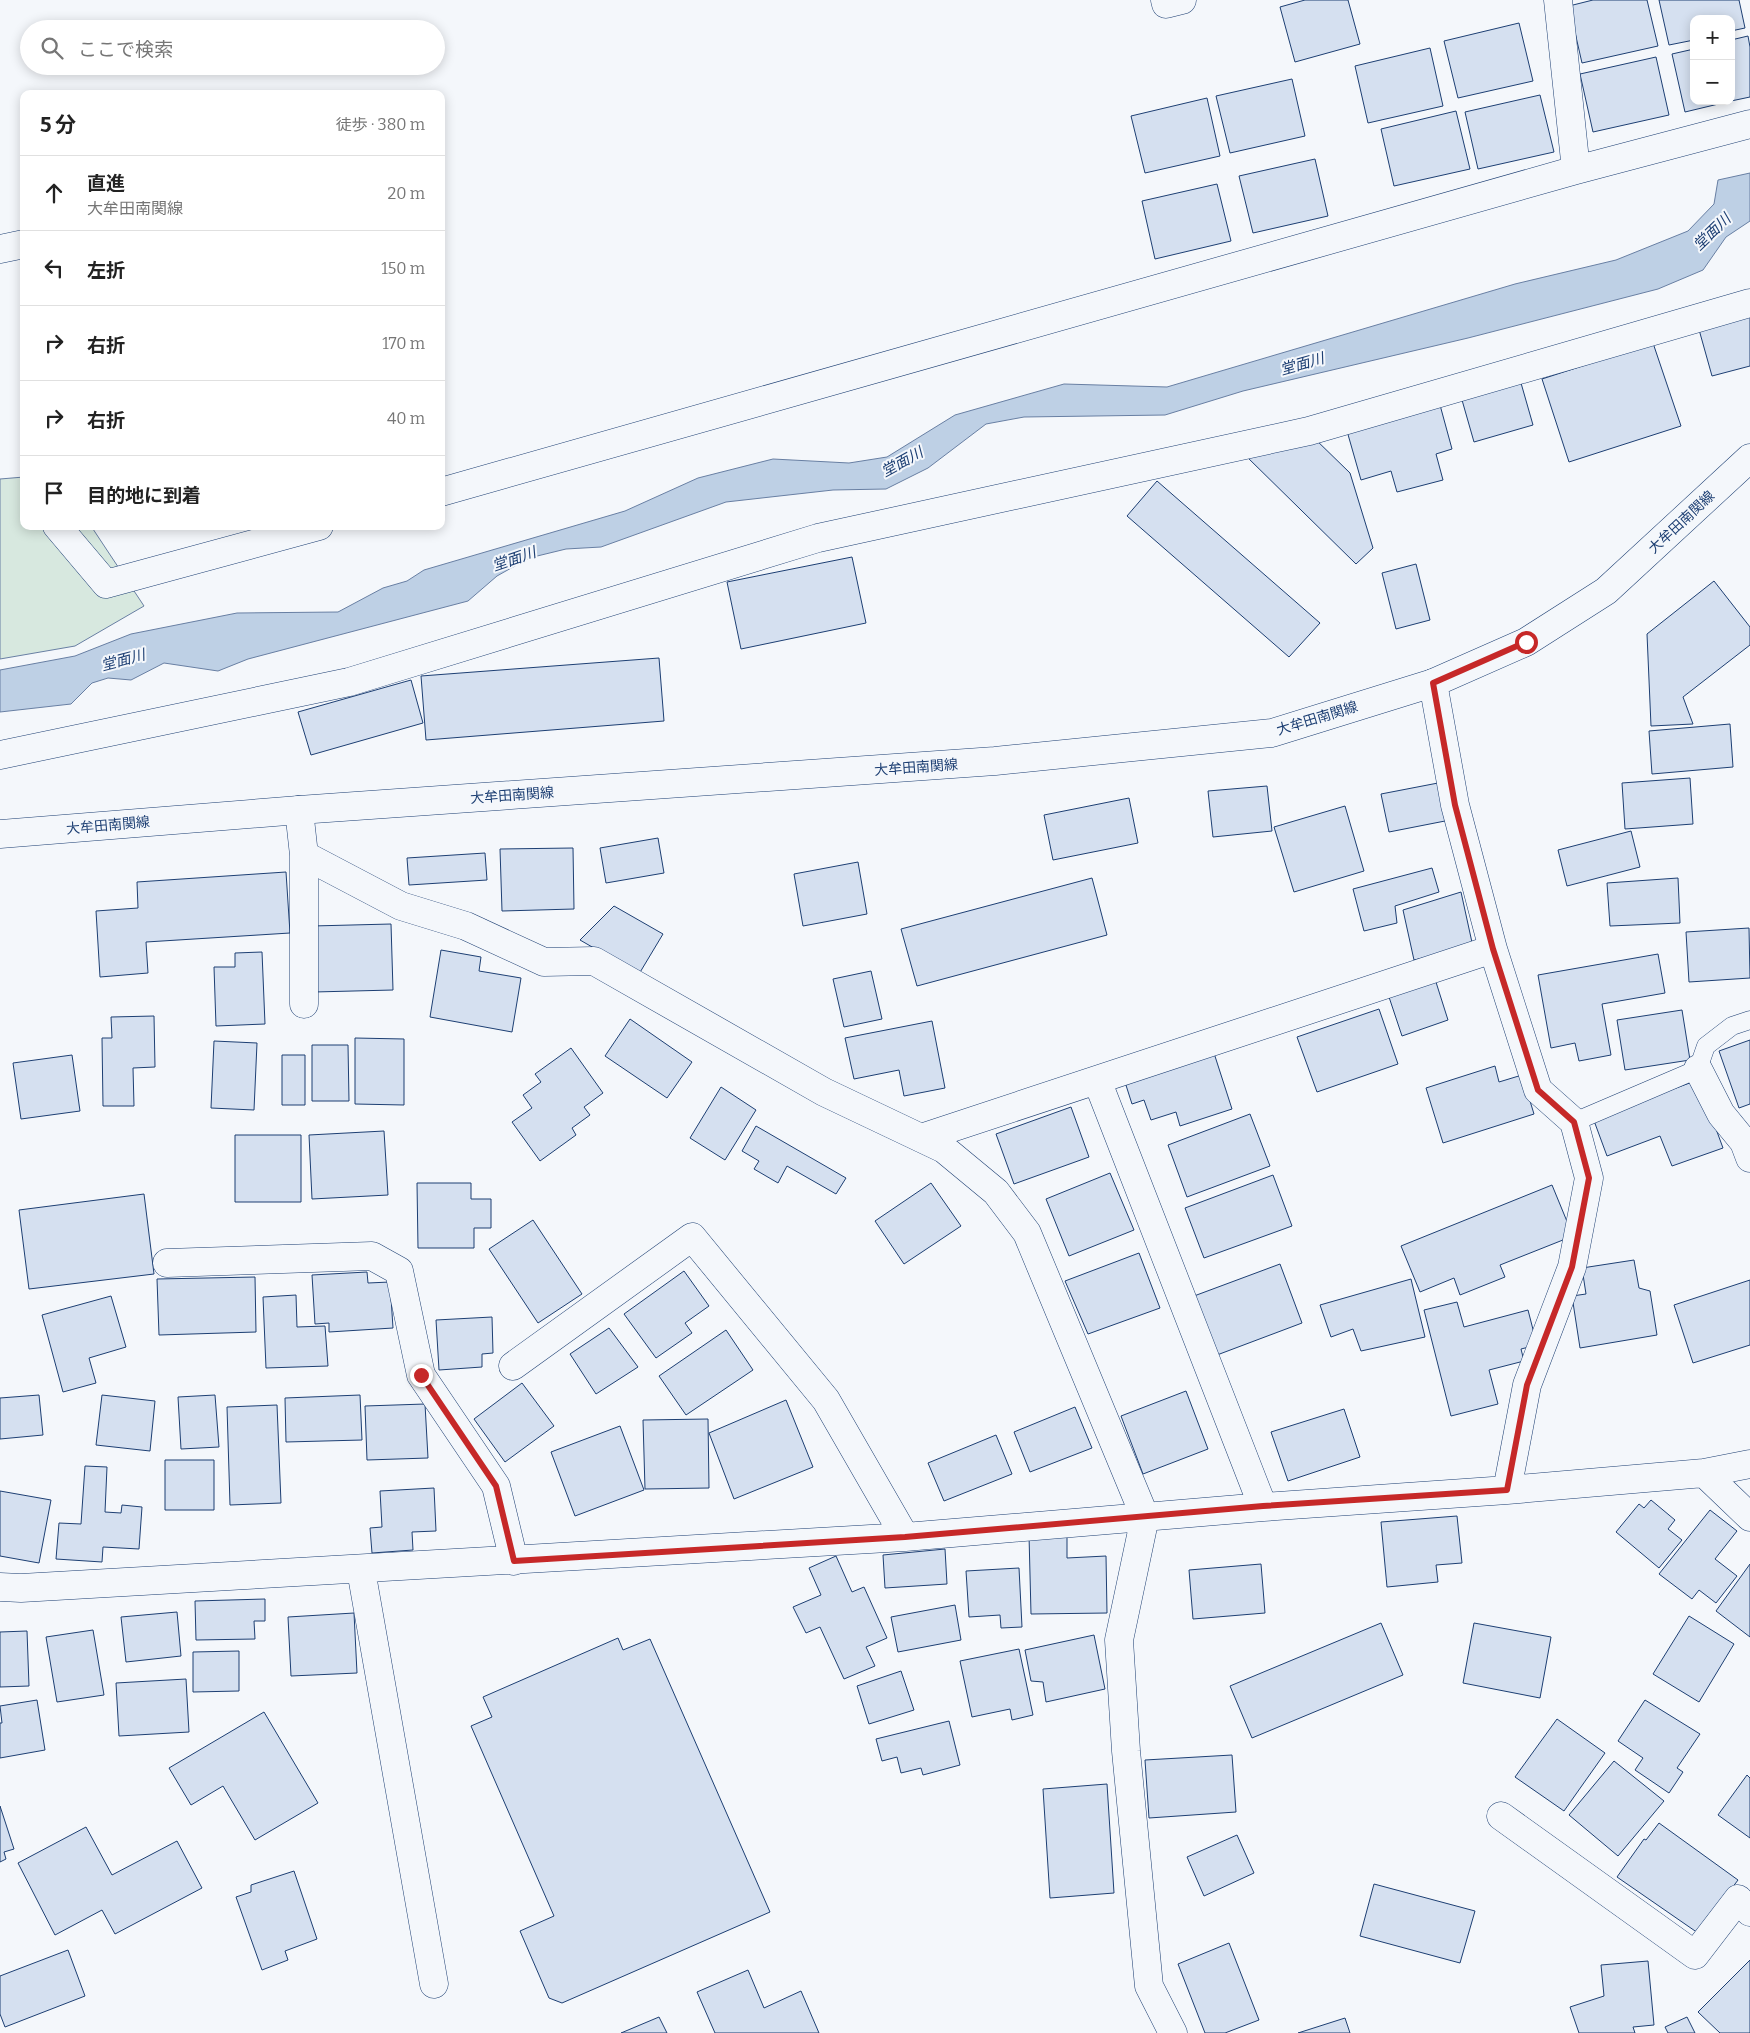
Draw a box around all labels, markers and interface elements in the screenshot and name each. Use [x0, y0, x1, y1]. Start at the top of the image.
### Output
map controls [1690, 15, 1735, 105]
button: + [1690, 15, 1735, 60]
search box [20, 20, 445, 75]
icon: search [38, 34, 66, 62]
text: ここで検索 [78, 38, 173, 61]
button: − [1690, 60, 1735, 105]
text: 5 分 [40, 112, 76, 138]
text: 徒歩 · 380 m [336, 115, 425, 134]
text: 直進 [87, 172, 125, 195]
icon: ahead [40, 179, 68, 207]
text: 20 m [388, 184, 425, 203]
text: 大牟田南関線 [87, 199, 183, 218]
water label: 堂面川 [1690, 209, 1736, 254]
icon: left [40, 254, 68, 282]
text: 左折 [87, 259, 125, 282]
text: 150 m [381, 259, 425, 278]
icon: right [40, 329, 68, 357]
text: 右折 [87, 334, 125, 357]
text: 170 m [382, 334, 425, 353]
water label: 堂面川 [1278, 349, 1328, 379]
icon: right [40, 404, 68, 432]
text: 右折 [87, 409, 125, 432]
text: 40 m [387, 409, 425, 428]
water label: 堂面川 [878, 442, 928, 481]
icon: arrive [40, 479, 68, 507]
text: 目的地に到着 [87, 484, 201, 507]
street label: 大牟田南関線 [1645, 488, 1718, 557]
water label: 堂面川 [490, 543, 540, 575]
route start [1515, 631, 1538, 654]
water label: 堂面川 [99, 645, 149, 675]
street label: 大牟田南関線 [1274, 698, 1360, 739]
street label: 大牟田南関線 [874, 756, 959, 779]
street label: 大牟田南関線 [470, 784, 555, 807]
street label: 大牟田南関線 [65, 813, 151, 838]
route end [410, 1364, 433, 1387]

